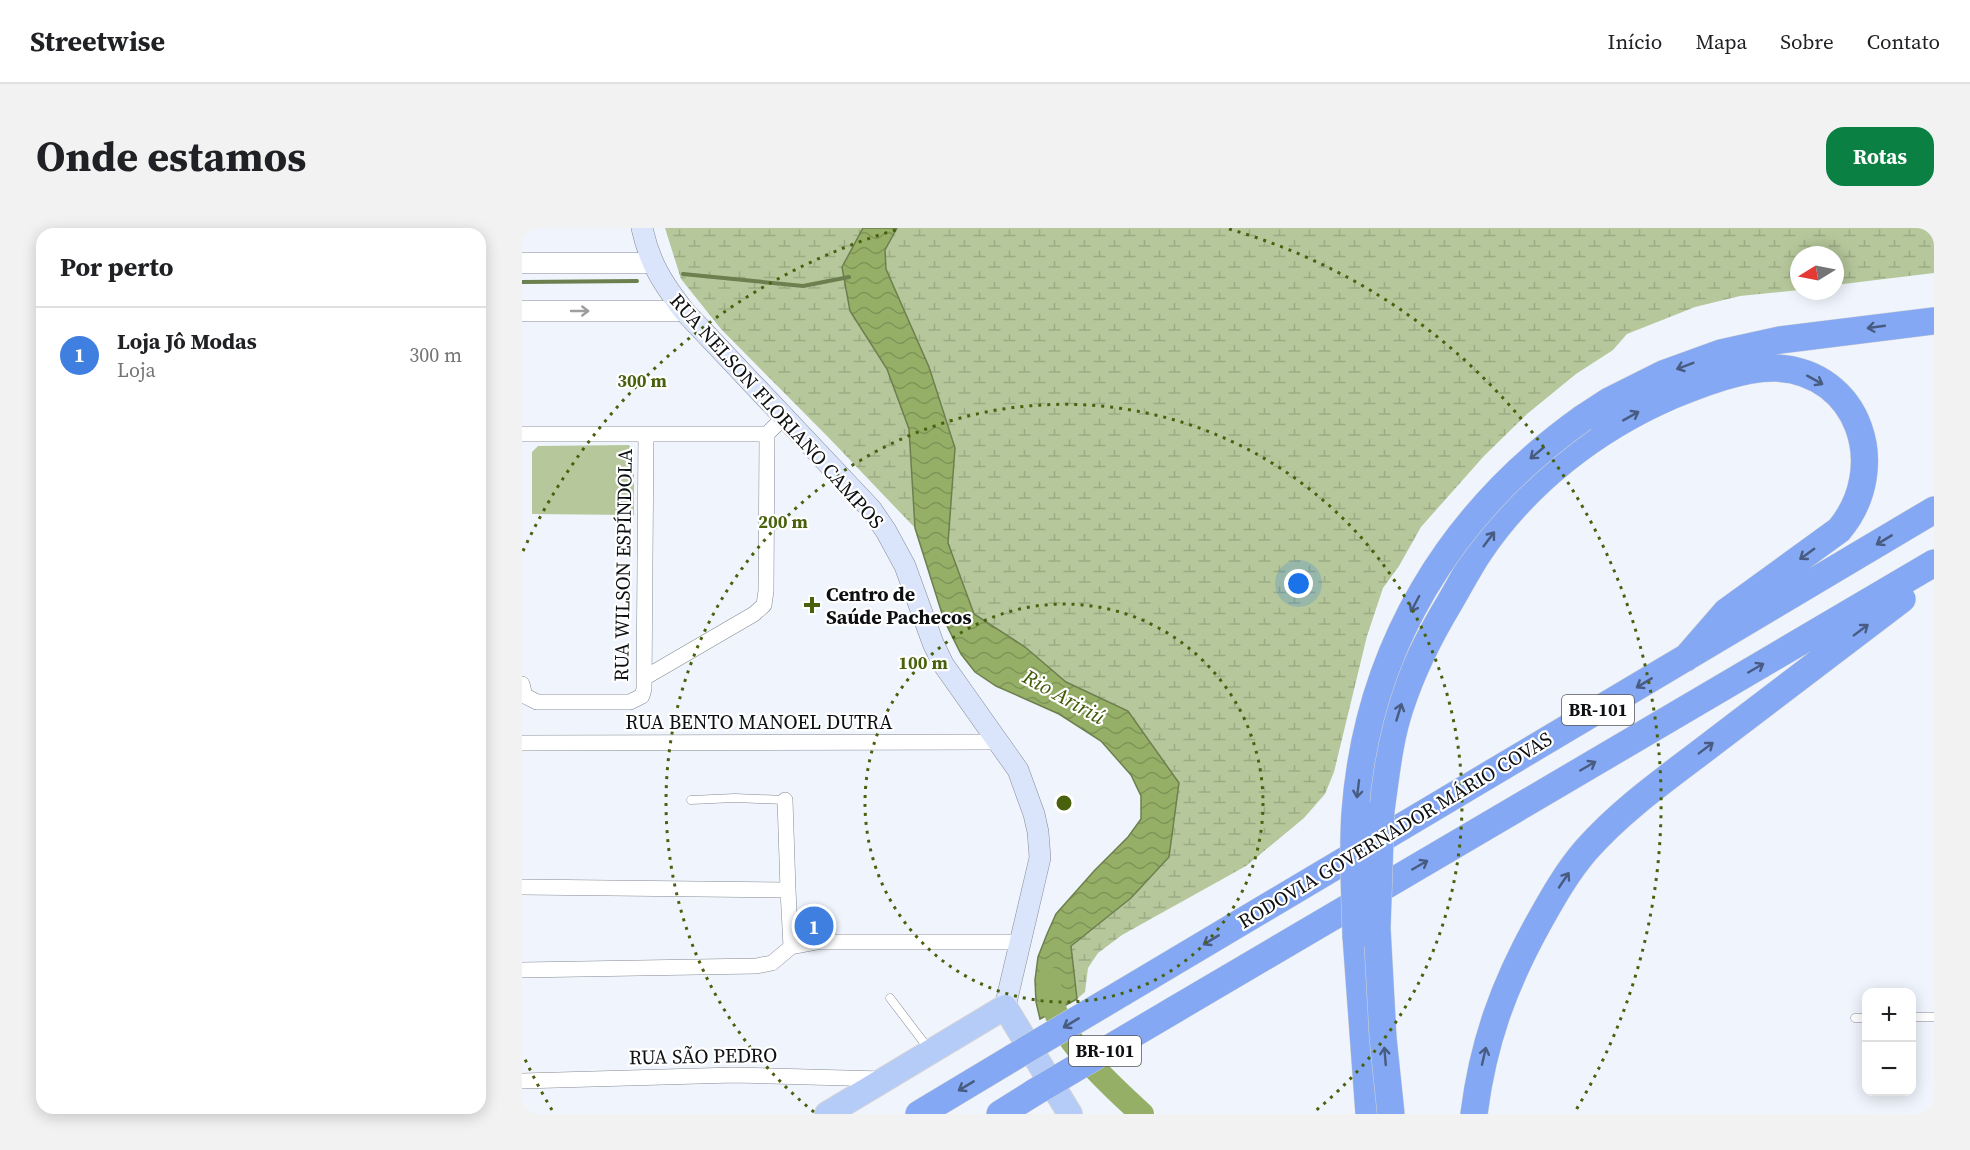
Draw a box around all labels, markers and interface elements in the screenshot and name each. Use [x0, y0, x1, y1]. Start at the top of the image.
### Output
text: Streetwise [30, 22, 165, 60]
text: Início [1608, 27, 1662, 56]
text: Mapa [1695, 27, 1747, 56]
text: Sobre [1780, 27, 1834, 56]
text: Contato [1867, 27, 1940, 56]
text: Onde estamos [36, 127, 306, 185]
button: Rotas [1826, 127, 1934, 186]
north arrow [1790, 246, 1844, 300]
text: Por perto [60, 249, 174, 285]
street label: RUA NELSON FLORIANO CAMPOS [664, 287, 890, 535]
one-way arrow [570, 305, 590, 317]
one-way arrow [1866, 322, 1886, 333]
text: Loja Jô Modas [117, 326, 257, 356]
text: 1 [74, 341, 85, 369]
text: 300 m [409, 341, 462, 369]
text: Loja [117, 356, 156, 384]
one-way arrow [1676, 361, 1695, 372]
text: 300 m [617, 368, 667, 393]
one-way arrow [1806, 374, 1823, 386]
one-way arrow [1622, 410, 1639, 422]
one-way arrow [1530, 446, 1545, 460]
street label: RUA WILSON ESPÍNDOLA [607, 448, 639, 682]
text: 200 m [758, 509, 808, 534]
one-way arrow [1482, 532, 1495, 548]
one-way arrow [1876, 534, 1893, 546]
one-way arrow [1800, 547, 1816, 560]
your location [1284, 569, 1313, 598]
place label: Centro de Saúde Pachecos [826, 580, 972, 631]
one-way arrow [1409, 595, 1421, 612]
marker: Centro de Saúde Pachecos [803, 596, 821, 614]
one-way arrow [1853, 623, 1869, 636]
text: 100 m [898, 650, 948, 675]
one-way arrow [1747, 661, 1764, 673]
water label: Rio Aririú [1017, 662, 1111, 731]
one-way arrow [1636, 677, 1653, 689]
road number: BR-101 [1562, 695, 1634, 725]
one-way arrow [1394, 703, 1405, 722]
street label: RUA BENTO MANOEL DUTRA [625, 708, 893, 736]
street label: RODOVIA GOVERNADOR MÁRIO COVAS [1233, 725, 1557, 935]
one-way arrow [1698, 742, 1714, 755]
one-way arrow [1579, 760, 1596, 772]
one-way arrow [1352, 779, 1363, 799]
centre of rings [1054, 793, 1074, 813]
one-way arrow [1411, 859, 1428, 871]
one-way arrow [1558, 872, 1570, 888]
pin: 1 [794, 904, 834, 948]
one-way arrow [1203, 934, 1220, 946]
map controls [1862, 988, 1916, 1096]
button: + [1862, 988, 1916, 1042]
one-way arrow [1063, 1017, 1080, 1029]
road number: BR-101 [1069, 1036, 1141, 1066]
street label: RUA SÃO PEDRO [629, 1041, 777, 1071]
button: − [1862, 1042, 1916, 1096]
one-way arrow [1379, 1046, 1390, 1066]
one-way arrow [1479, 1047, 1490, 1067]
one-way arrow [958, 1080, 975, 1092]

